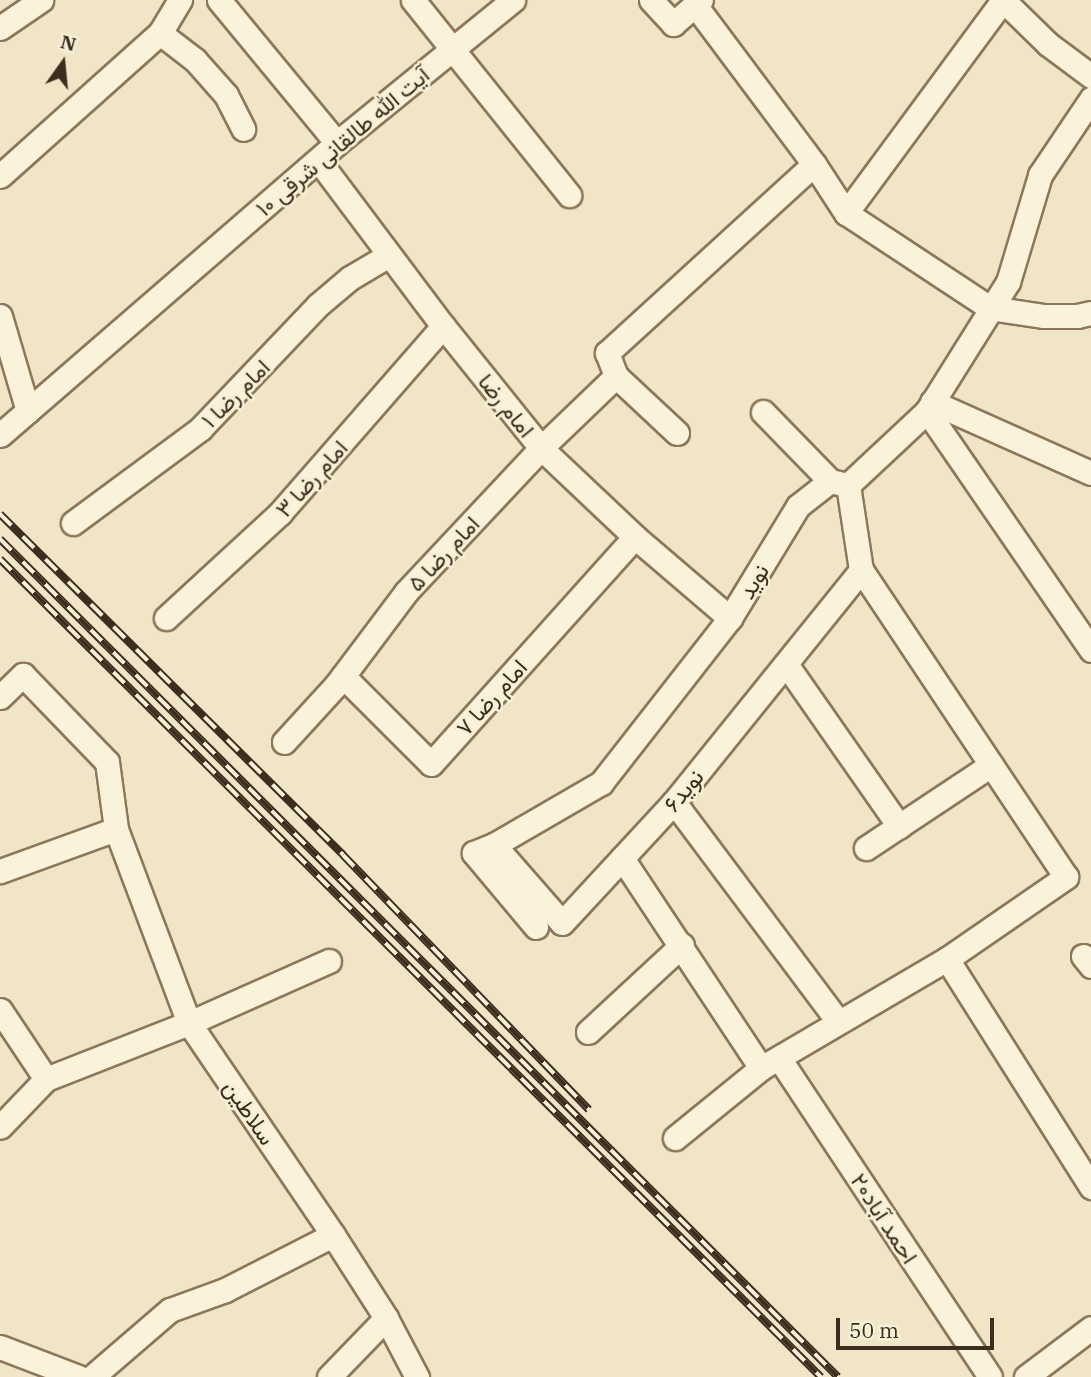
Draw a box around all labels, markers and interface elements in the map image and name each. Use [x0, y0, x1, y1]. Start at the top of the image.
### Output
north arrow [28, 28, 98, 98]
text: N [58, 29, 79, 56]
street label: آیت الله طالقانی شرقی ۱۰ [250, 60, 434, 222]
street label: امام رضا ۱ [195, 353, 275, 433]
street label: امام رضا [473, 368, 541, 442]
street label: امام رضا ۳ [269, 434, 353, 522]
street label: امام رضا ۵ [401, 510, 485, 596]
street label: نوید [732, 558, 774, 604]
street label: امام رضا ۷ [450, 653, 532, 741]
street label: نوید۶ [657, 763, 709, 817]
street label: سلاطین [218, 1074, 282, 1150]
street label: احمد آباد۲۰ [846, 1168, 924, 1268]
scale bar [839, 1304, 996, 1348]
text: 50 m [849, 1316, 899, 1344]

